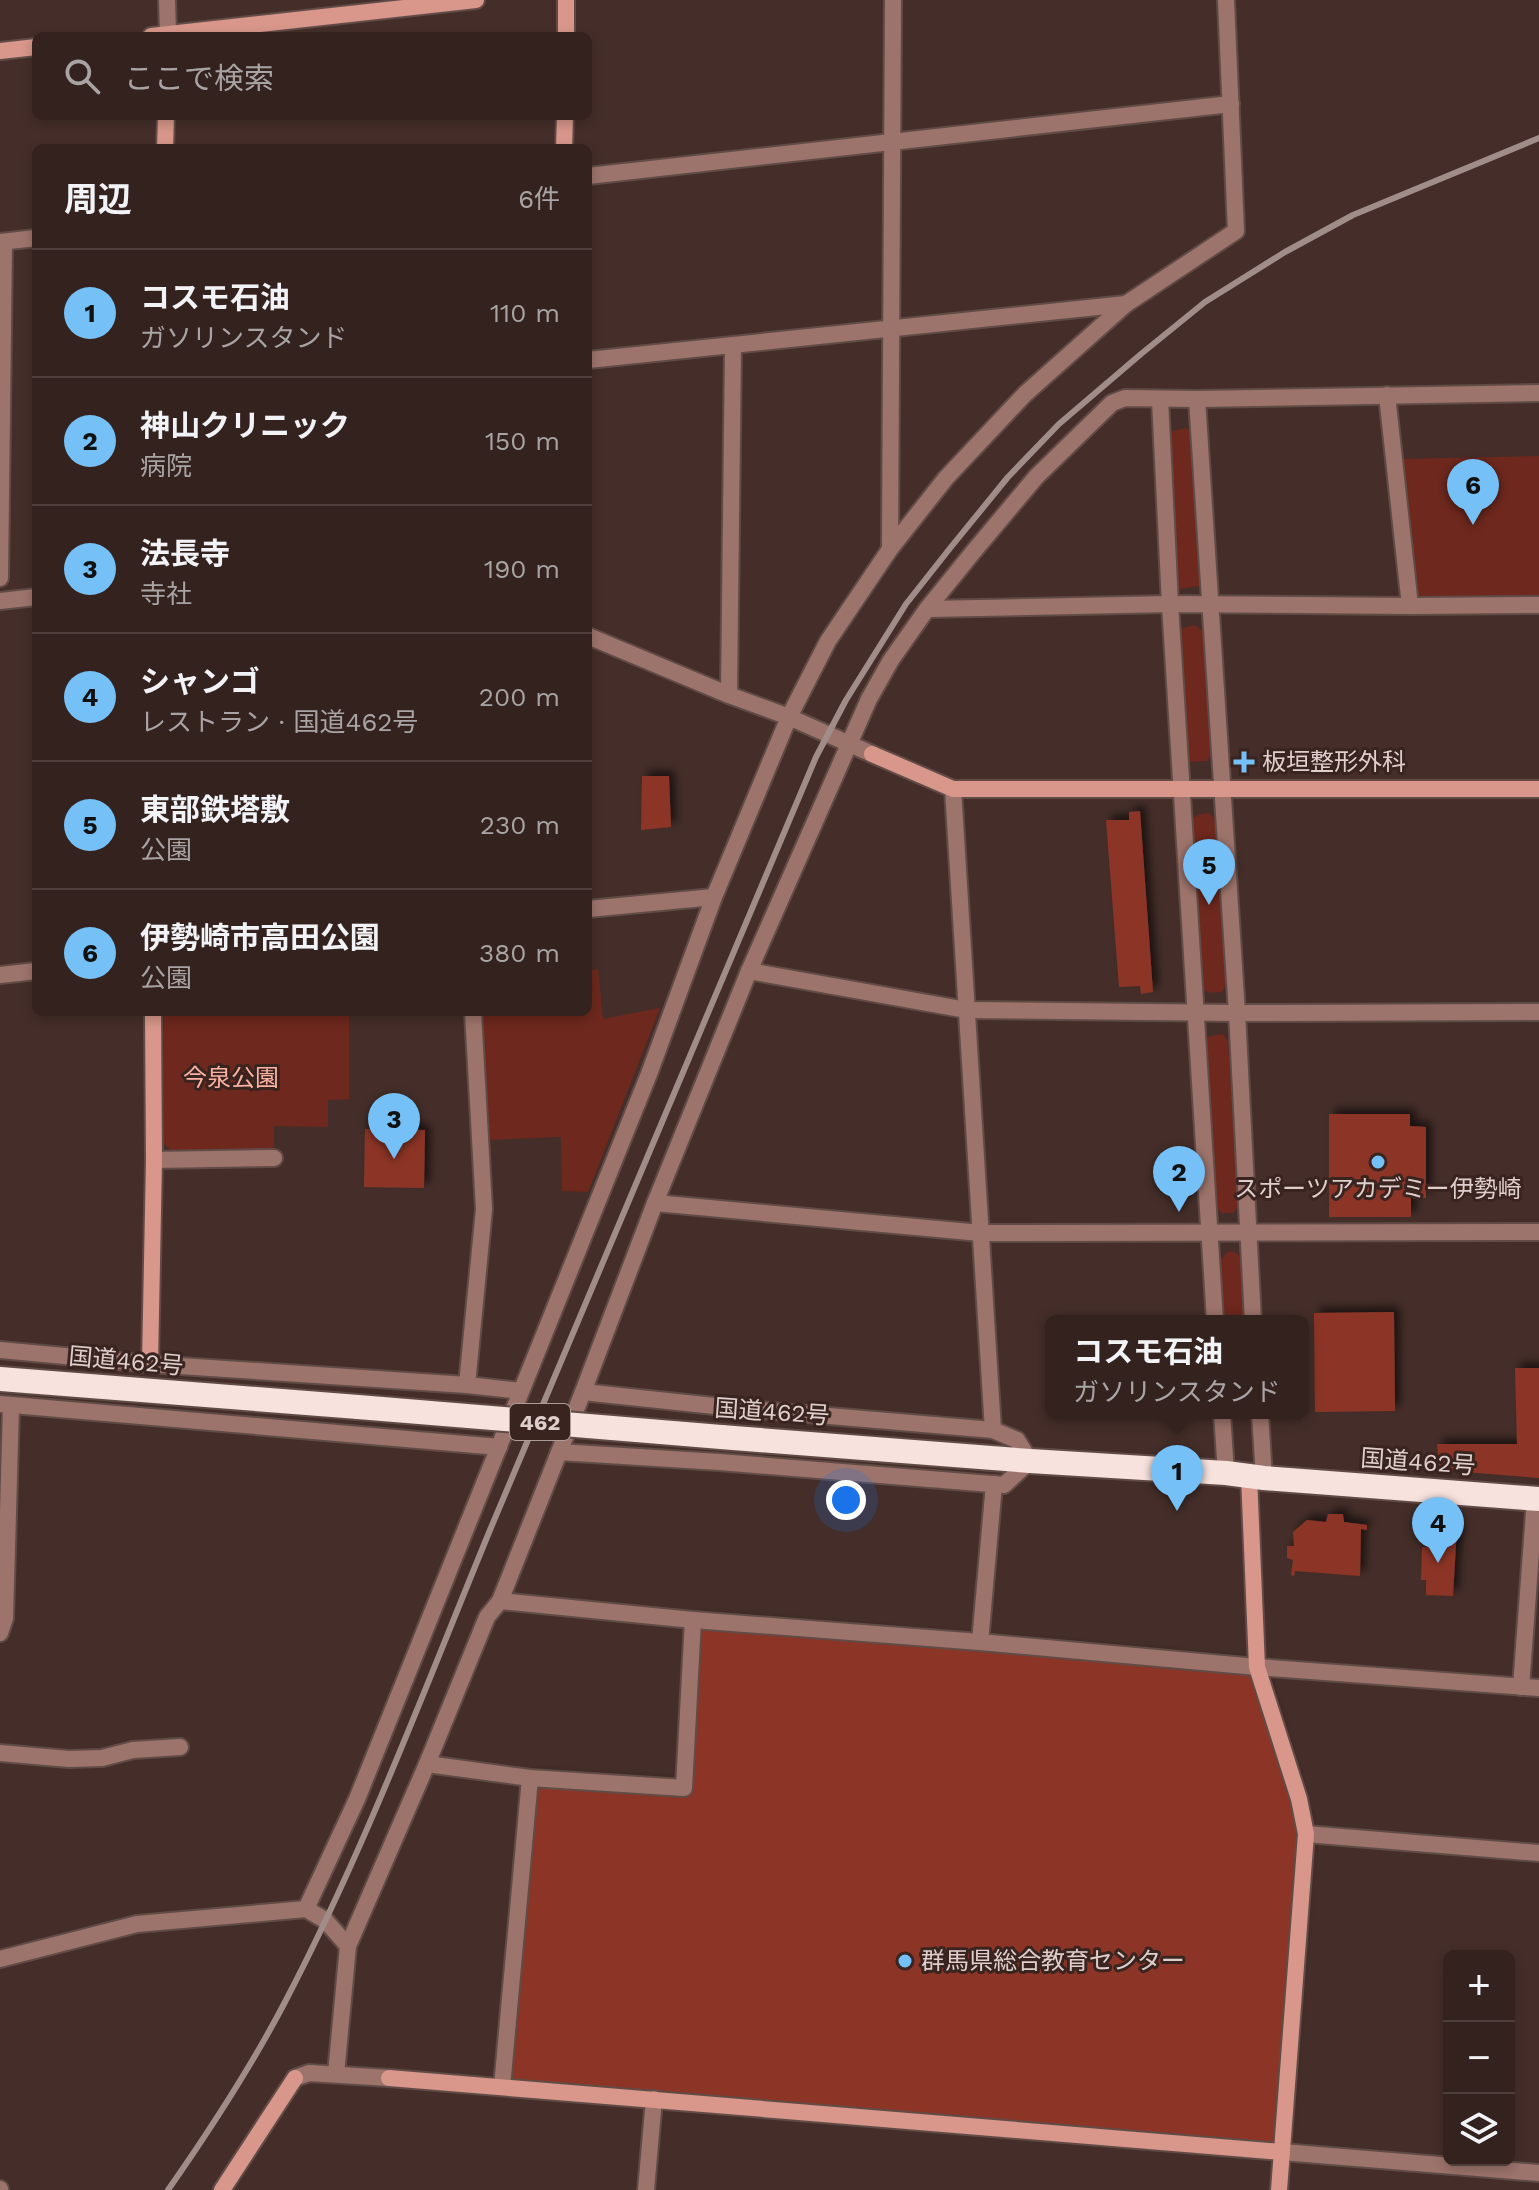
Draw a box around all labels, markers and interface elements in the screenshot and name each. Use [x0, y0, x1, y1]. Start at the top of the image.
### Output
search box [32, 32, 592, 120]
icon: search [60, 54, 104, 98]
text: ここで検索 [124, 61, 274, 96]
text: 周辺 [64, 179, 132, 219]
text: 6件 [518, 184, 560, 214]
text: コスモ石油 [140, 280, 290, 315]
text: 1 [84, 298, 96, 328]
text: 110 m [490, 298, 560, 328]
text: ガソリンスタンド [140, 323, 347, 353]
text: 神山クリニック [140, 408, 350, 443]
text: 2 [82, 426, 98, 456]
text: 150 m [485, 426, 560, 456]
text: 病院 [140, 451, 192, 481]
pin: 6 [1447, 459, 1499, 525]
text: 法長寺 [140, 536, 230, 571]
text: 3 [82, 554, 98, 584]
text: 190 m [484, 554, 560, 584]
text: 寺社 [140, 579, 192, 609]
text: シャンゴ [140, 664, 260, 699]
text: 4 [82, 682, 98, 712]
text: 200 m [479, 682, 560, 712]
text: レストラン · 国道462号 [140, 707, 418, 737]
place label: 板垣整形外科 [1262, 748, 1406, 776]
marker: 板垣整形外科 [1233, 751, 1255, 773]
text: 東部鉄塔敷 [140, 792, 290, 827]
text: 5 [82, 810, 98, 840]
text: 230 m [480, 810, 560, 840]
text: 公園 [140, 835, 192, 865]
pin: 5 [1183, 839, 1235, 905]
text: 伊勢崎市高田公園 [140, 920, 380, 955]
text: 6 [82, 938, 98, 968]
text: 380 m [479, 938, 560, 968]
text: 公園 [140, 963, 192, 993]
park label: 今泉公園 [183, 1064, 279, 1092]
pin: 3 [368, 1093, 420, 1159]
pin: 2 [1153, 1146, 1205, 1212]
marker: スポーツアカデミー伊勢崎 [1369, 1153, 1387, 1171]
place label: スポーツアカデミー伊勢崎 [1234, 1175, 1522, 1203]
popup [1045, 1315, 1309, 1419]
text: コスモ石油 [1073, 1334, 1223, 1369]
street label: 国道462号 [67, 1342, 185, 1380]
text: ガソリンスタンド [1073, 1377, 1281, 1407]
street label: 国道462号 [714, 1394, 830, 1430]
road number: 462 [510, 1404, 570, 1440]
street label: 国道462号 [1360, 1444, 1476, 1480]
pin: 1 [1151, 1445, 1203, 1511]
your location [826, 1480, 866, 1520]
pin: 4 [1412, 1497, 1464, 1563]
place label: 群馬県総合教育センター [921, 1947, 1185, 1975]
map controls [1443, 1950, 1515, 2166]
button: + [1443, 1950, 1515, 2022]
marker: 群馬県総合教育センター [896, 1952, 914, 1970]
button: − [1443, 2022, 1515, 2094]
button: layers [1443, 2094, 1515, 2166]

